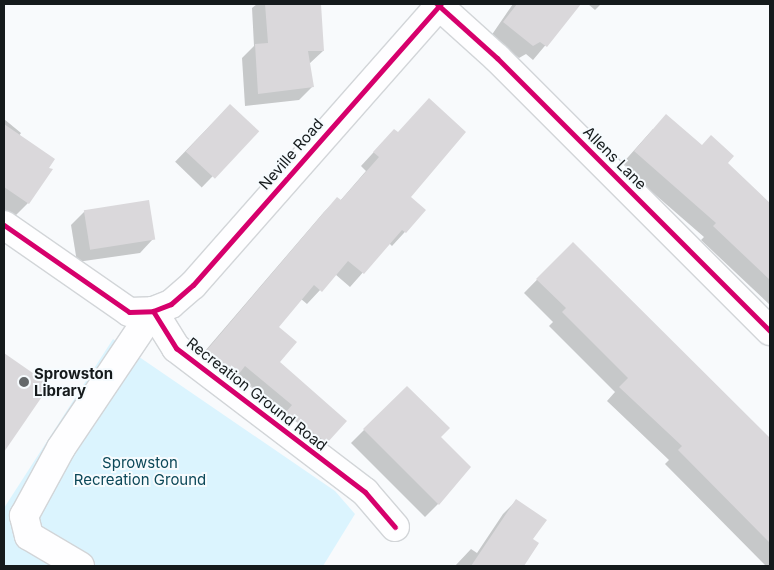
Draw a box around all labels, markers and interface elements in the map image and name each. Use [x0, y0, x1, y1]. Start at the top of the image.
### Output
street label: Neville Road [255, 115, 327, 193]
street label: Allens Lane [580, 123, 650, 193]
street label: Recreation Ground Road [183, 334, 331, 454]
place label: Sprowston Library [34, 364, 113, 399]
marker: Sprowston Library [18, 376, 30, 388]
park label: Sprowston Recreation Ground [74, 453, 206, 488]

